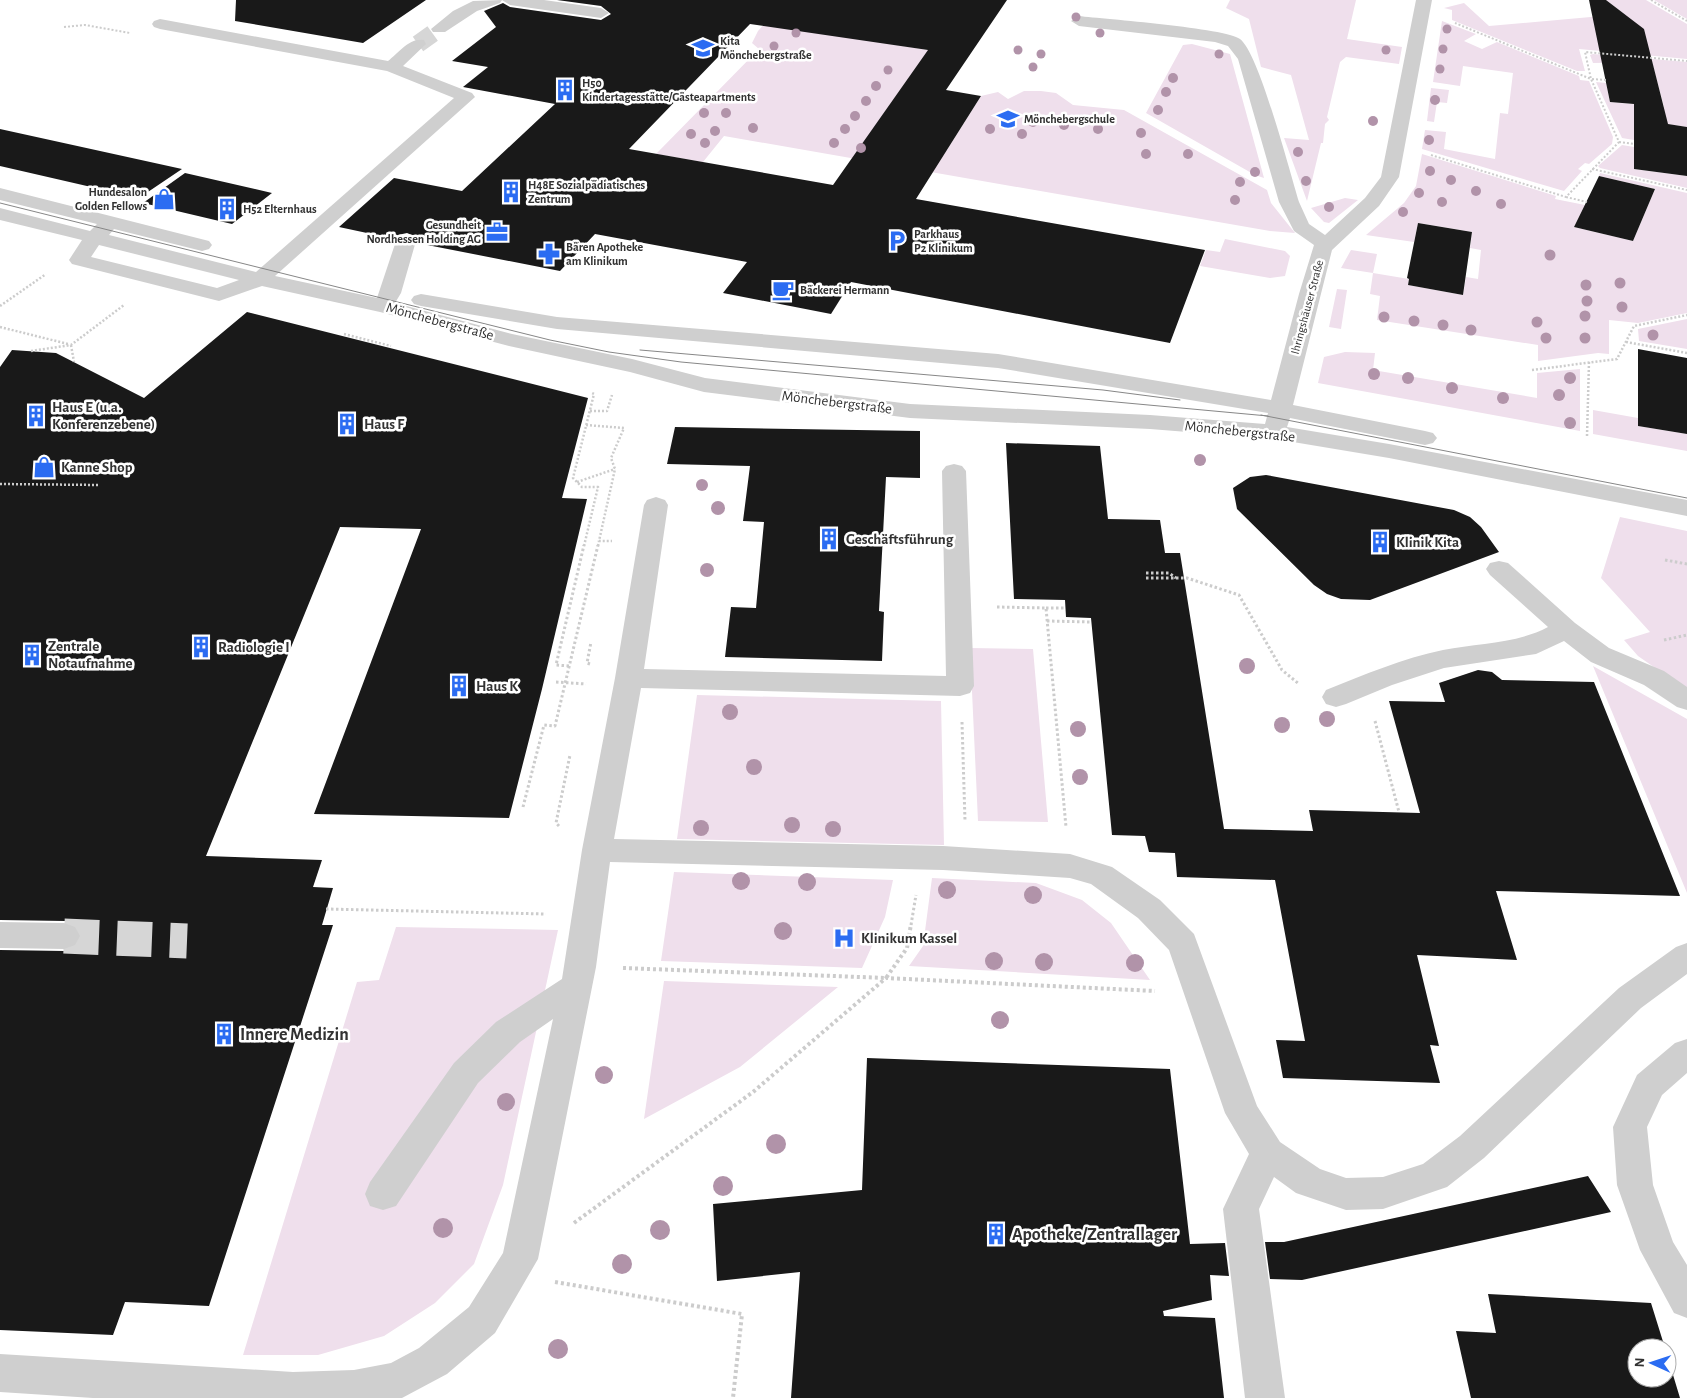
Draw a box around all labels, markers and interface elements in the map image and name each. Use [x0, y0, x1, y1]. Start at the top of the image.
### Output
school or university icon: Kita Mönchebergstraße [690, 35, 716, 61]
place label: Kita Mönchebergstraße [720, 35, 812, 61]
building icon: H50 Kindertagesstätte/Gästeapartments [552, 77, 578, 103]
place label: H50 Kindertagesstätte/Gästeapartments [582, 77, 756, 103]
school or university icon: Mönchebergschule [995, 106, 1021, 132]
place label: Mönchebergschule [1024, 113, 1115, 125]
building icon: H48E Sozialpädiatisches Zentrum [498, 179, 524, 205]
place label: H48E Sozialpädiatisches Zentrum [528, 179, 646, 205]
place label: Hundesalon Golden Fellows [75, 186, 147, 212]
shop icon: Hundesalon Golden Fellows [151, 186, 177, 212]
building icon: H52 Elternhaus [214, 196, 240, 222]
place label: H52 Elternhaus [243, 203, 317, 215]
place label: Gesundheit Nordhessen Holding AG [366, 219, 481, 245]
office icon: Gesundheit Nordhessen Holding AG [484, 219, 510, 245]
parking icon: Parkhaus P2 Klinikum [884, 228, 910, 254]
place label: Parkhaus P2 Klinikum [914, 228, 973, 254]
pharmacy icon: Bären Apotheke am Klinikum [536, 241, 562, 267]
place label: Bären Apotheke am Klinikum [566, 241, 644, 267]
street label: Ihringshäuser Straße [1289, 258, 1325, 356]
cafe icon: Bäckerei Hermann [770, 277, 796, 303]
place label: Bäckerei Hermann [800, 284, 889, 296]
street label: Mönchebergstraße [384, 300, 495, 343]
street label: Mönchebergstraße [781, 388, 893, 417]
place label: Haus E (u.a. Konferenzebene) [52, 400, 155, 432]
building icon: Haus E (u.a. Konferenzebene) [23, 403, 49, 429]
building icon: Haus F [334, 411, 360, 437]
place label: Haus F [364, 417, 405, 432]
street label: Mönchebergstraße [1184, 418, 1296, 445]
shop icon: Kanne Shop [31, 454, 57, 480]
place label: Kanne Shop [61, 460, 133, 475]
building icon: Geschäftsführung [816, 526, 842, 552]
building icon: Klinik Kita [1367, 529, 1393, 555]
place label: Geschäftsführung [846, 532, 954, 547]
place label: Klinik Kita [1396, 535, 1459, 550]
building icon: Radiologie I [188, 634, 214, 660]
place label: Zentrale Notaufnahme [48, 639, 133, 671]
place label: Radiologie I [218, 640, 290, 655]
building icon: Zentrale Notaufnahme [19, 642, 45, 668]
building icon: Haus K [446, 673, 472, 699]
place label: Haus K [476, 679, 518, 694]
hospital icon: Klinikum Kassel [831, 925, 857, 951]
place label: Klinikum Kassel [861, 931, 957, 946]
building icon: Innere Medizin [211, 1021, 237, 1047]
place label: Innere Medizin [240, 1026, 349, 1044]
building icon: Apotheke/Zentrallager [983, 1221, 1009, 1247]
place label: Apotheke/Zentrallager [1012, 1226, 1178, 1244]
north arrow [1627, 1338, 1677, 1388]
text: N [1633, 1357, 1647, 1368]

